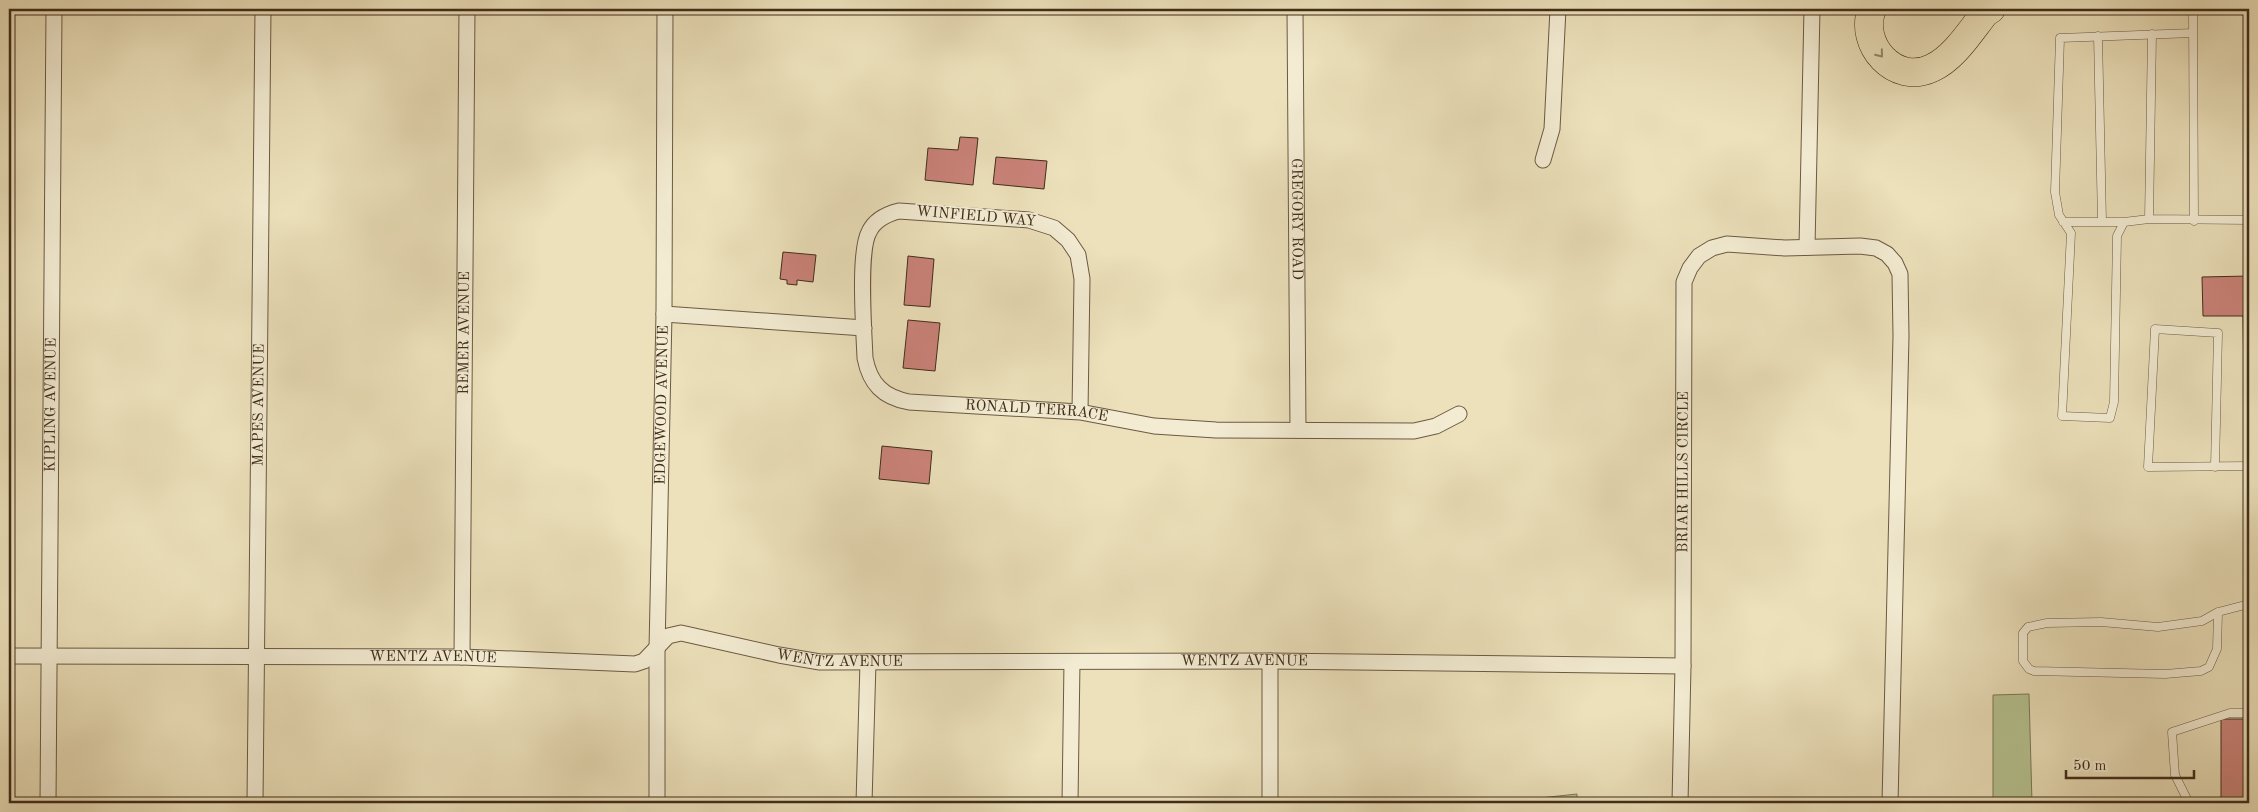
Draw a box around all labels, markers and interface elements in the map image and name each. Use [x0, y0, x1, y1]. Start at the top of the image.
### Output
one-way arrow [1874, 48, 1882, 57]
street label: GREGORY ROAD [1289, 158, 1304, 280]
street label: WINFIELD WAY [915, 204, 1037, 230]
street label: REMER AVENUE [457, 271, 472, 395]
street label: EDGEWOOD AVENUE [653, 325, 671, 485]
street label: KIPLING AVENUE [43, 338, 59, 472]
street label: MAPES AVENUE [251, 344, 267, 466]
street label: BRIAR HILLS CIRCLE [1676, 391, 1691, 553]
street label: RONALD TERRACE [965, 398, 1109, 425]
street label: WENTZ AVENUE [775, 647, 903, 670]
street label: WENTZ AVENUE [369, 649, 497, 666]
street label: WENTZ AVENUE [1181, 653, 1308, 669]
scale bar [2066, 747, 2193, 779]
text: 50 m [2073, 759, 2107, 774]

